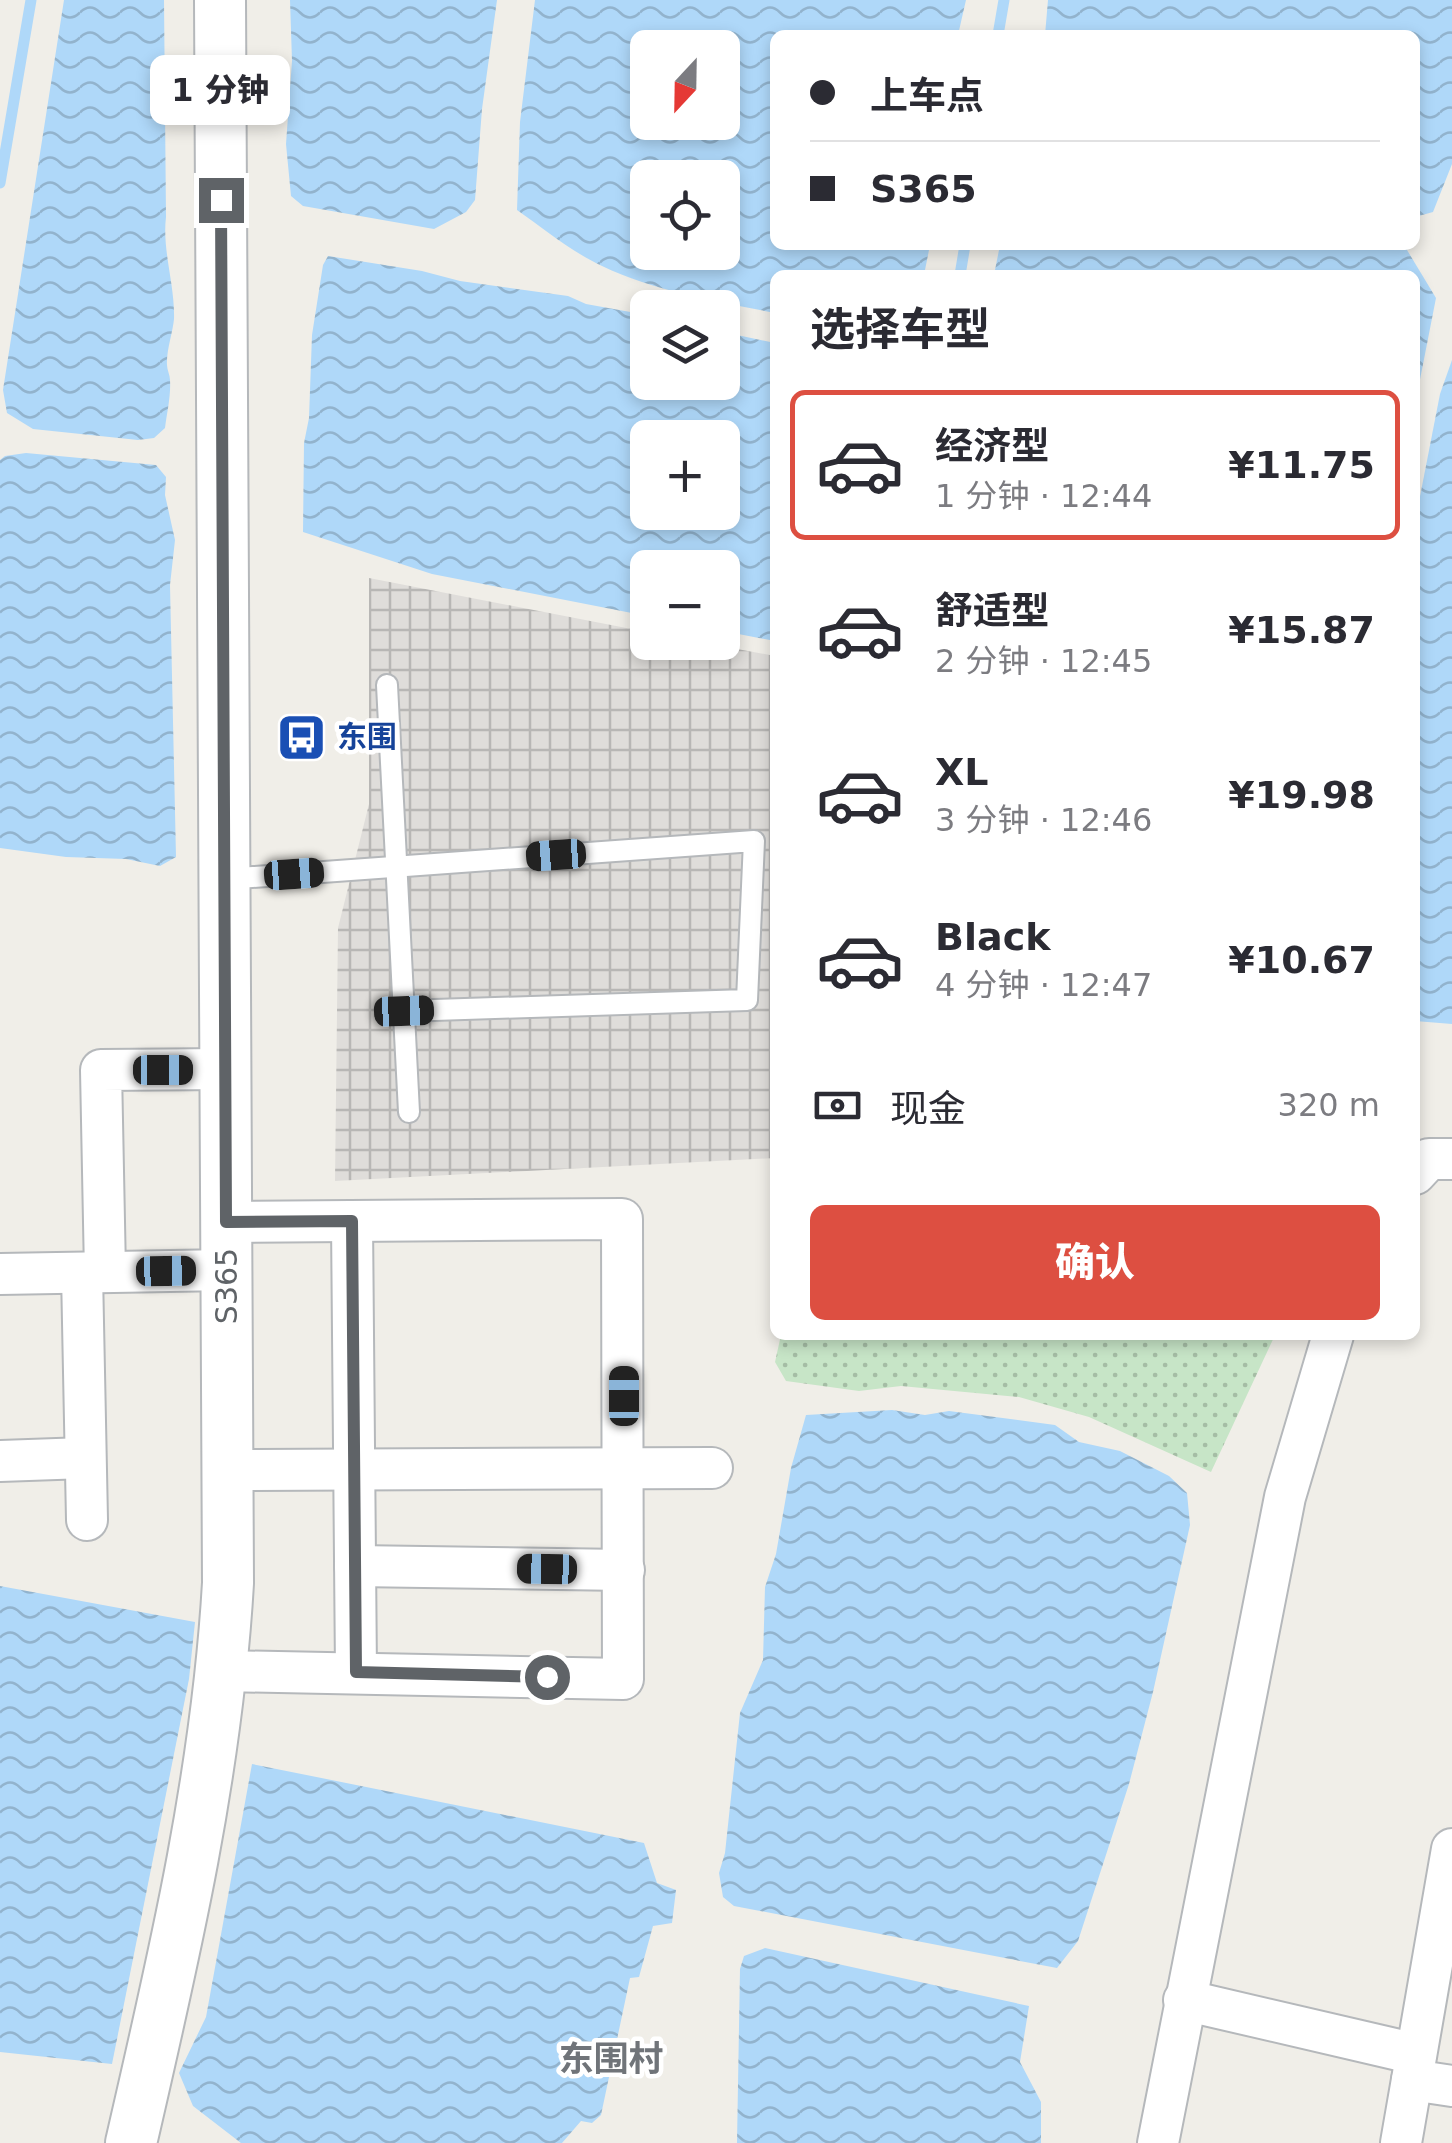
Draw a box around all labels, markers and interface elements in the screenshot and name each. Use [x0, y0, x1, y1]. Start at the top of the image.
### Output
north arrow [630, 30, 740, 140]
map controls [630, 30, 740, 660]
callout: 1 分钟 [151, 55, 291, 125]
text: 1 分钟 [171, 71, 269, 109]
text: 上车点 [870, 74, 984, 118]
button: locate [630, 160, 740, 270]
text: S365 [870, 167, 977, 211]
route end [199, 178, 244, 223]
button: layers [630, 290, 740, 400]
text: 选择车型 [810, 303, 990, 356]
button: + [630, 420, 740, 530]
icon: car [815, 420, 905, 510]
text: 经济型 [935, 424, 1049, 468]
text: ¥11.75 [1228, 443, 1375, 487]
text: 1 分钟 · 12:44 [935, 477, 1152, 515]
button: − [630, 550, 740, 660]
icon: car [815, 585, 905, 675]
text: 舒适型 [935, 589, 1049, 633]
text: ¥15.87 [1228, 608, 1375, 652]
text: 2 分钟 · 12:45 [935, 642, 1152, 680]
bus stop icon: 东围 [276, 711, 328, 763]
place label: 东围 [337, 719, 397, 754]
icon: car [815, 750, 905, 840]
text: XL [935, 750, 989, 794]
text: ¥19.98 [1228, 773, 1375, 817]
text: 3 分钟 · 12:46 [935, 801, 1152, 839]
car [525, 838, 587, 872]
car [263, 857, 325, 891]
icon: car [815, 915, 905, 1005]
text: Black [935, 915, 1050, 959]
text: ¥10.67 [1228, 938, 1375, 982]
text: 4 分钟 · 12:47 [935, 966, 1152, 1004]
car [373, 995, 435, 1027]
car [133, 1055, 193, 1085]
icon: cash [810, 1078, 865, 1133]
text: 320 m [1278, 1086, 1380, 1124]
text: 现金 [890, 1087, 966, 1131]
button: 确认 [810, 1205, 1380, 1320]
street label: S365 [209, 1248, 244, 1324]
car [136, 1255, 196, 1287]
car [609, 1366, 639, 1426]
car [517, 1553, 577, 1585]
route start [525, 1655, 570, 1700]
district label: 东围村 [558, 2039, 664, 2079]

